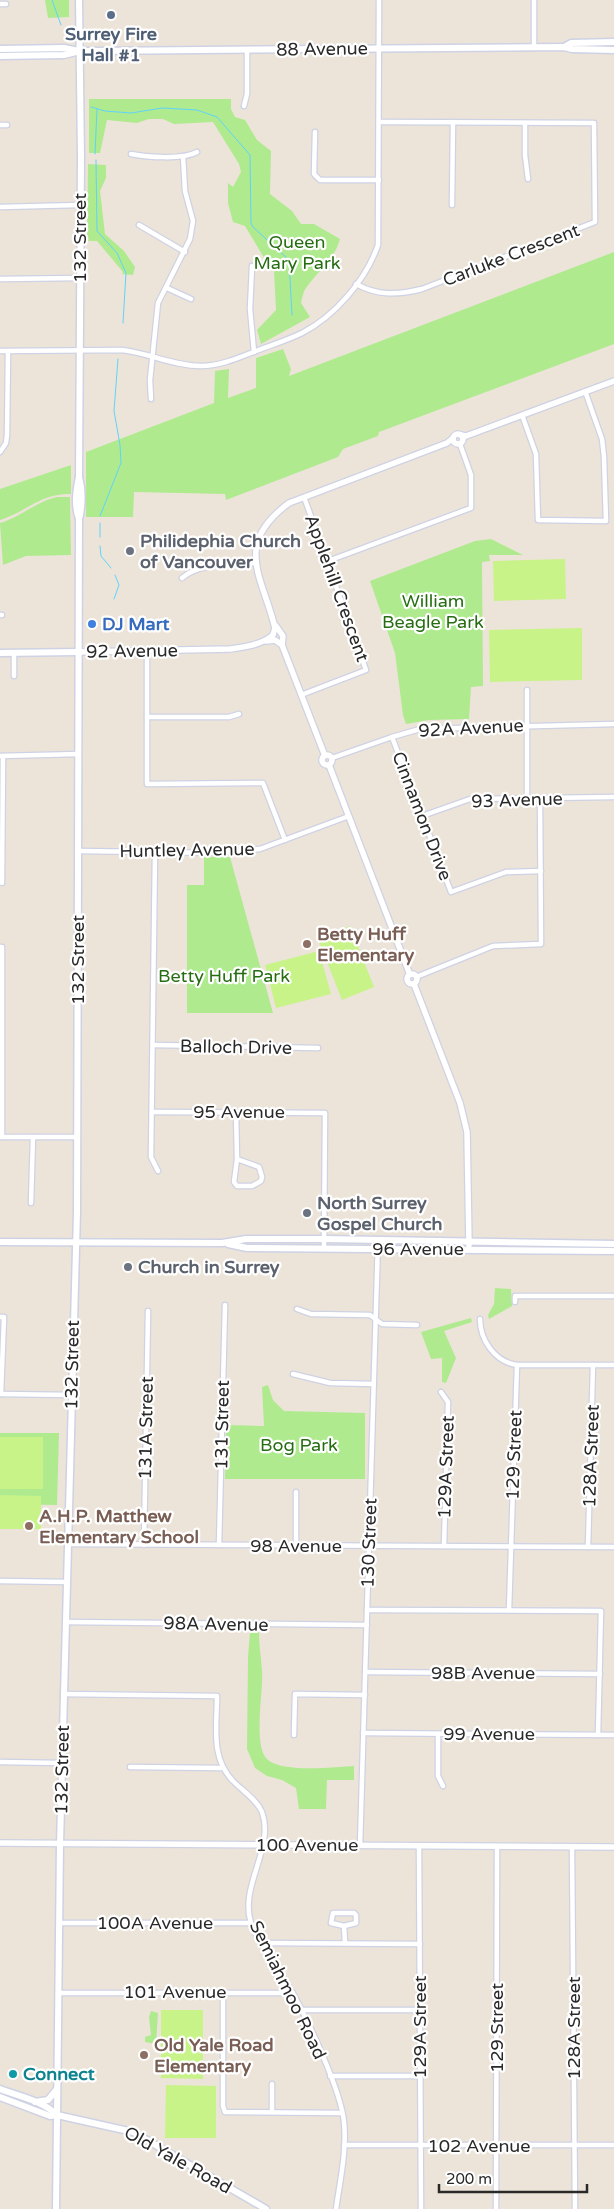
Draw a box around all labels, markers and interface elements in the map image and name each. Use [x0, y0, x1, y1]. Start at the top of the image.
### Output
marker: Surrey Fire Hall #1 [105, 9, 117, 21]
place label: Surrey Fire Hall #1 [65, 23, 157, 66]
street label: 88 Avenue [276, 37, 368, 61]
street label: 132 Street [69, 193, 91, 283]
street label: Carluke Crescent [440, 219, 583, 291]
park label: Queen Mary Park [253, 231, 341, 274]
street label: Applehill Crescent [300, 511, 374, 665]
place label: Philidephia Church of Vancouver [140, 530, 301, 573]
marker: Philidephia Church of Vancouver [124, 545, 136, 557]
park label: William Beagle Park [382, 590, 484, 633]
place label: DJ Mart [102, 613, 170, 635]
marker: DJ Mart [86, 618, 98, 630]
street label: 92 Avenue [86, 639, 178, 663]
street label: 92A Avenue [418, 714, 524, 742]
street label: Cinnamon Drive [387, 748, 457, 884]
street label: 93 Avenue [471, 787, 563, 813]
street label: Huntley Avenue [119, 838, 255, 862]
street label: 132 Street [67, 915, 89, 1005]
place label: Betty Huff Elementary [317, 923, 414, 966]
marker: Betty Huff Elementary [301, 938, 313, 950]
park label: Betty Huff Park [158, 965, 290, 987]
street label: Balloch Drive [180, 1035, 292, 1059]
street label: 95 Avenue [193, 1101, 285, 1123]
place label: North Surrey Gospel Church [317, 1192, 442, 1235]
marker: North Surrey Gospel Church [301, 1207, 313, 1219]
street label: 96 Avenue [372, 1238, 464, 1260]
place label: Church in Surrey [138, 1256, 280, 1278]
marker: Church in Surrey [122, 1261, 134, 1273]
street label: 132 Street [60, 1320, 84, 1410]
street label: 131A Street [134, 1376, 158, 1480]
street label: 131 Street [210, 1380, 234, 1470]
street label: 128A Street [578, 1404, 604, 1508]
street label: 129 Street [501, 1410, 527, 1500]
street label: 129A Street [433, 1415, 459, 1519]
park label: Bog Park [260, 1434, 338, 1456]
street label: 130 Street [356, 1498, 382, 1588]
place label: A.H.P. Matthew Elementary School [39, 1505, 199, 1548]
marker: A.H.P. Matthew Elementary School [23, 1520, 35, 1532]
street label: 98 Avenue [250, 1535, 342, 1557]
street label: 98A Avenue [163, 1612, 269, 1636]
street label: 98B Avenue [431, 1662, 535, 1684]
street label: 99 Avenue [443, 1723, 535, 1745]
street label: 132 Street [50, 1725, 74, 1815]
street label: 100 Avenue [255, 1834, 359, 1856]
street label: 100A Avenue [97, 1912, 213, 1934]
street label: Semiahmoo Road [245, 1917, 331, 2063]
street label: 129A Street [409, 1975, 431, 2079]
street label: 128A Street [563, 1976, 585, 2080]
street label: 101 Avenue [123, 1981, 227, 2003]
street label: 129 Street [486, 1983, 508, 2073]
place label: Old Yale Road Elementary [154, 2034, 274, 2077]
marker: Old Yale Road Elementary [138, 2049, 150, 2061]
place label: Connect [23, 2063, 95, 2085]
marker: Connect [7, 2068, 19, 2080]
street label: Old Yale Road [120, 2121, 236, 2199]
street label: 102 Avenue [427, 2135, 531, 2157]
scale bar [439, 2162, 586, 2194]
text: 200 m [446, 2170, 492, 2188]

